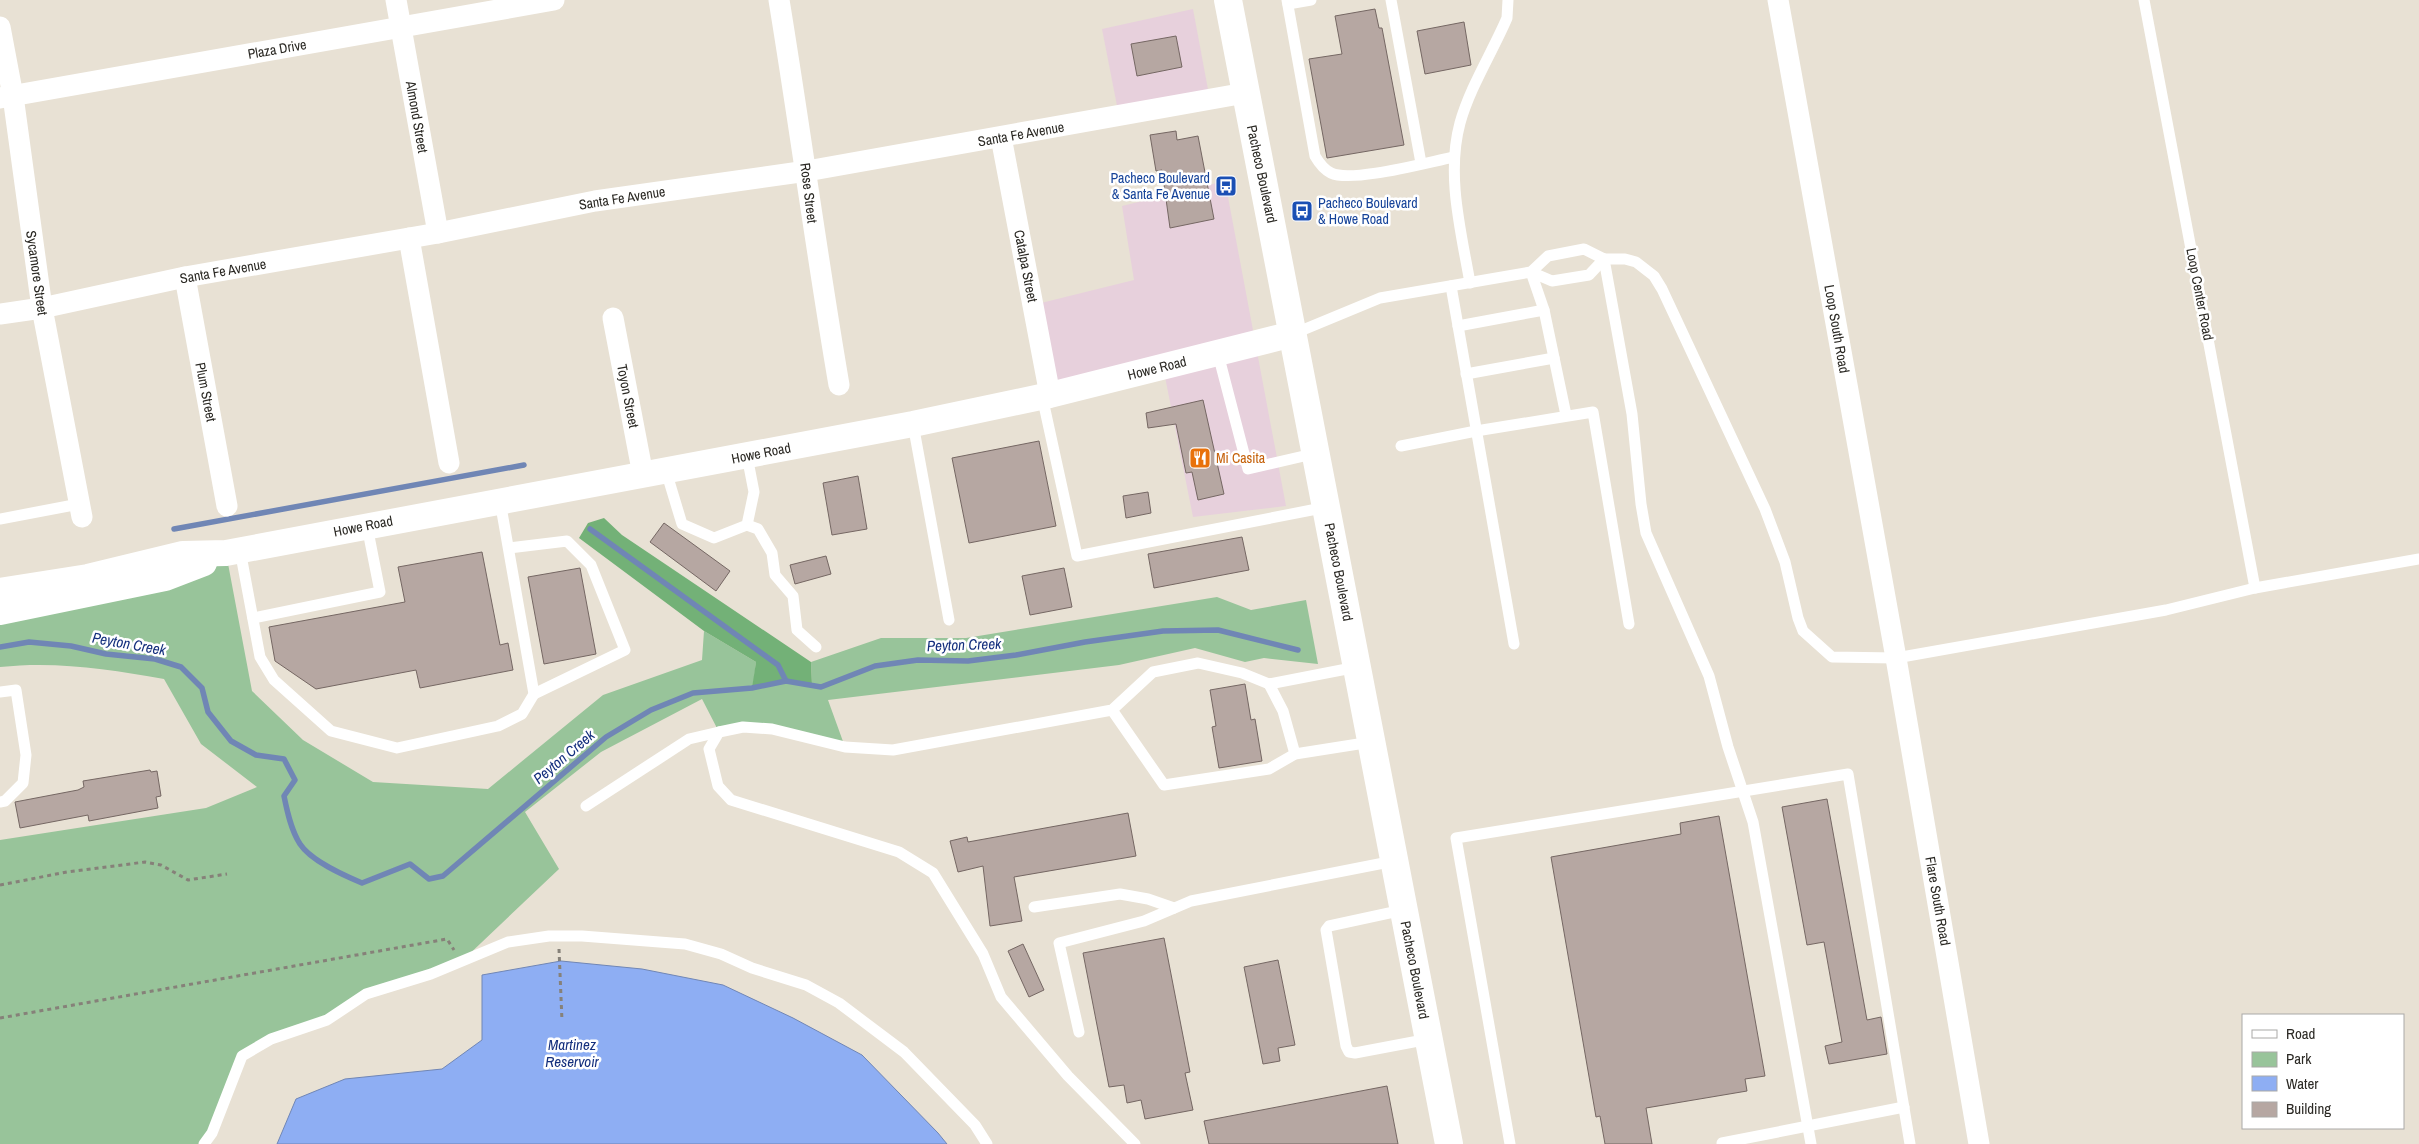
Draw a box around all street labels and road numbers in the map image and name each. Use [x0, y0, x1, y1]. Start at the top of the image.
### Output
street label: Plaza Drive [246, 35, 308, 63]
street label: Almond Street [402, 79, 432, 154]
street label: Santa Fe Avenue [976, 118, 1066, 150]
street label: Pacheco Boulevard [1243, 123, 1281, 225]
street label: Rose Street [796, 162, 822, 224]
street label: Santa Fe Avenue [577, 182, 667, 214]
street label: Catalpa Street [1010, 228, 1042, 304]
street label: Sycamore Street [22, 229, 52, 317]
street label: Loop Center Road [2182, 246, 2218, 342]
street label: Santa Fe Avenue [178, 255, 268, 287]
street label: Loop South Road [1820, 283, 1854, 375]
street label: Howe Road [1126, 352, 1188, 384]
street label: Plum Street [191, 361, 221, 423]
street label: Toyon Street [613, 363, 643, 429]
street label: Howe Road [730, 438, 792, 468]
street label: Howe Road [332, 511, 394, 541]
street label: Pacheco Boulevard [1321, 521, 1357, 623]
street label: Flare South Road [1921, 855, 1955, 947]
street label: Pacheco Boulevard [1397, 919, 1433, 1021]

